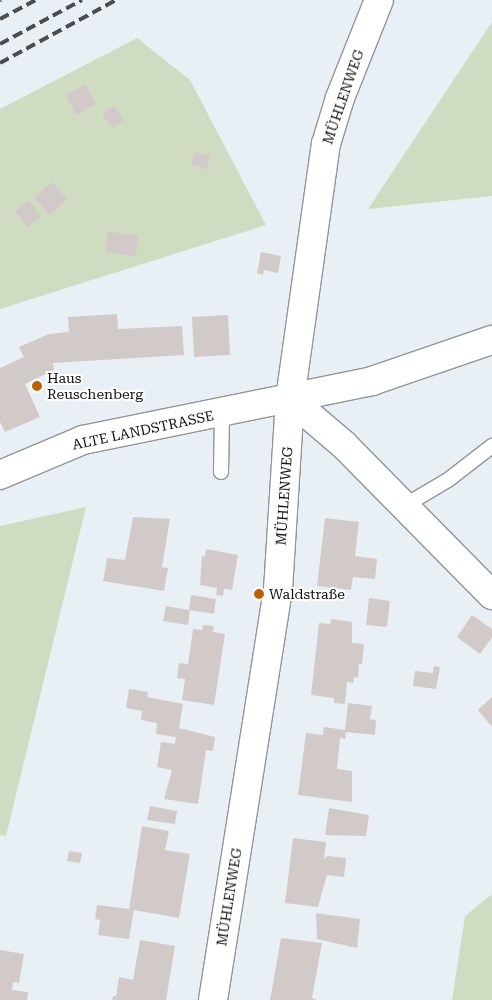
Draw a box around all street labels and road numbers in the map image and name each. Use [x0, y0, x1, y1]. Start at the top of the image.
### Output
street label: MÜHLENWEG [319, 47, 367, 147]
street label: ALTE LANDSTRASSE [71, 407, 215, 453]
street label: MÜHLENWEG [272, 446, 296, 546]
street label: MÜHLENWEG [213, 847, 245, 947]

